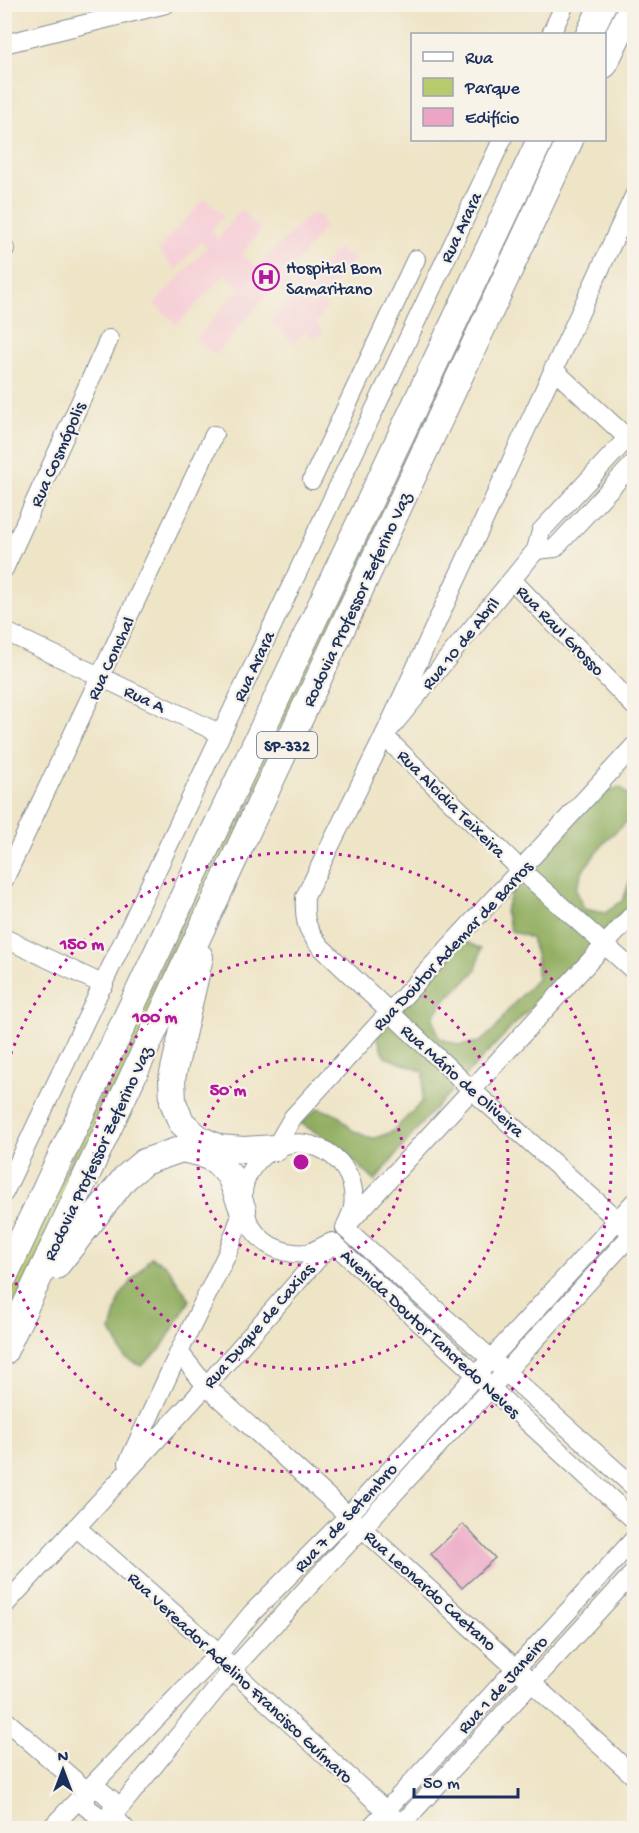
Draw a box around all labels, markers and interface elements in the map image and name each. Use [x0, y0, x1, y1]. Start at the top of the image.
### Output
legend [411, 33, 606, 141]
text: Rua [465, 49, 494, 70]
text: Parque [464, 79, 521, 100]
text: Edifício [465, 109, 519, 130]
street label: Rua Arara [437, 189, 488, 267]
place label: Hospital Bom Samaritano [286, 259, 382, 301]
hospital icon: Hospital Bom Samaritano [251, 262, 281, 292]
street label: Rua Cosmópolis [27, 398, 92, 511]
street label: Rodovia Professor Zeferino Vaz [299, 488, 418, 711]
street label: Rua Raul Grosso [511, 582, 608, 681]
street label: Rua 10 de Abril [418, 594, 505, 695]
street label: Rua Conchal [84, 614, 141, 704]
street label: Rua Arara [230, 628, 281, 706]
street label: Rua A [120, 682, 169, 719]
road number: SP-332 [257, 732, 317, 758]
street label: Rua Alcidia Teixeira [392, 746, 509, 864]
street label: Rua Doutor Ademar de Barros [369, 856, 539, 1036]
text: 150 m [59, 935, 104, 956]
text: 100 m [132, 1008, 178, 1029]
street label: Rua Mário de Oliveira [395, 1021, 528, 1143]
street label: Rodovia Professor Zeferino Vaz [40, 1042, 159, 1265]
text: 50 m [210, 1081, 247, 1102]
centre of rings [291, 1152, 311, 1172]
street label: Avenida Doutor Tancredo Neves [335, 1246, 525, 1425]
street label: Rua Duque de Caxias [200, 1259, 321, 1393]
street label: Rua 7 de Setembro [291, 1460, 403, 1578]
street label: Rua Leonardo Caetano [359, 1527, 500, 1657]
street label: Rua Vereador Adelino Francisco Guímaro [122, 1569, 356, 1789]
street label: Rua 1 de Janeiro [454, 1632, 553, 1739]
north arrow [33, 1740, 93, 1800]
text: N [58, 1749, 69, 1768]
scale bar [414, 1761, 518, 1799]
text: 50 m [423, 1774, 460, 1795]

